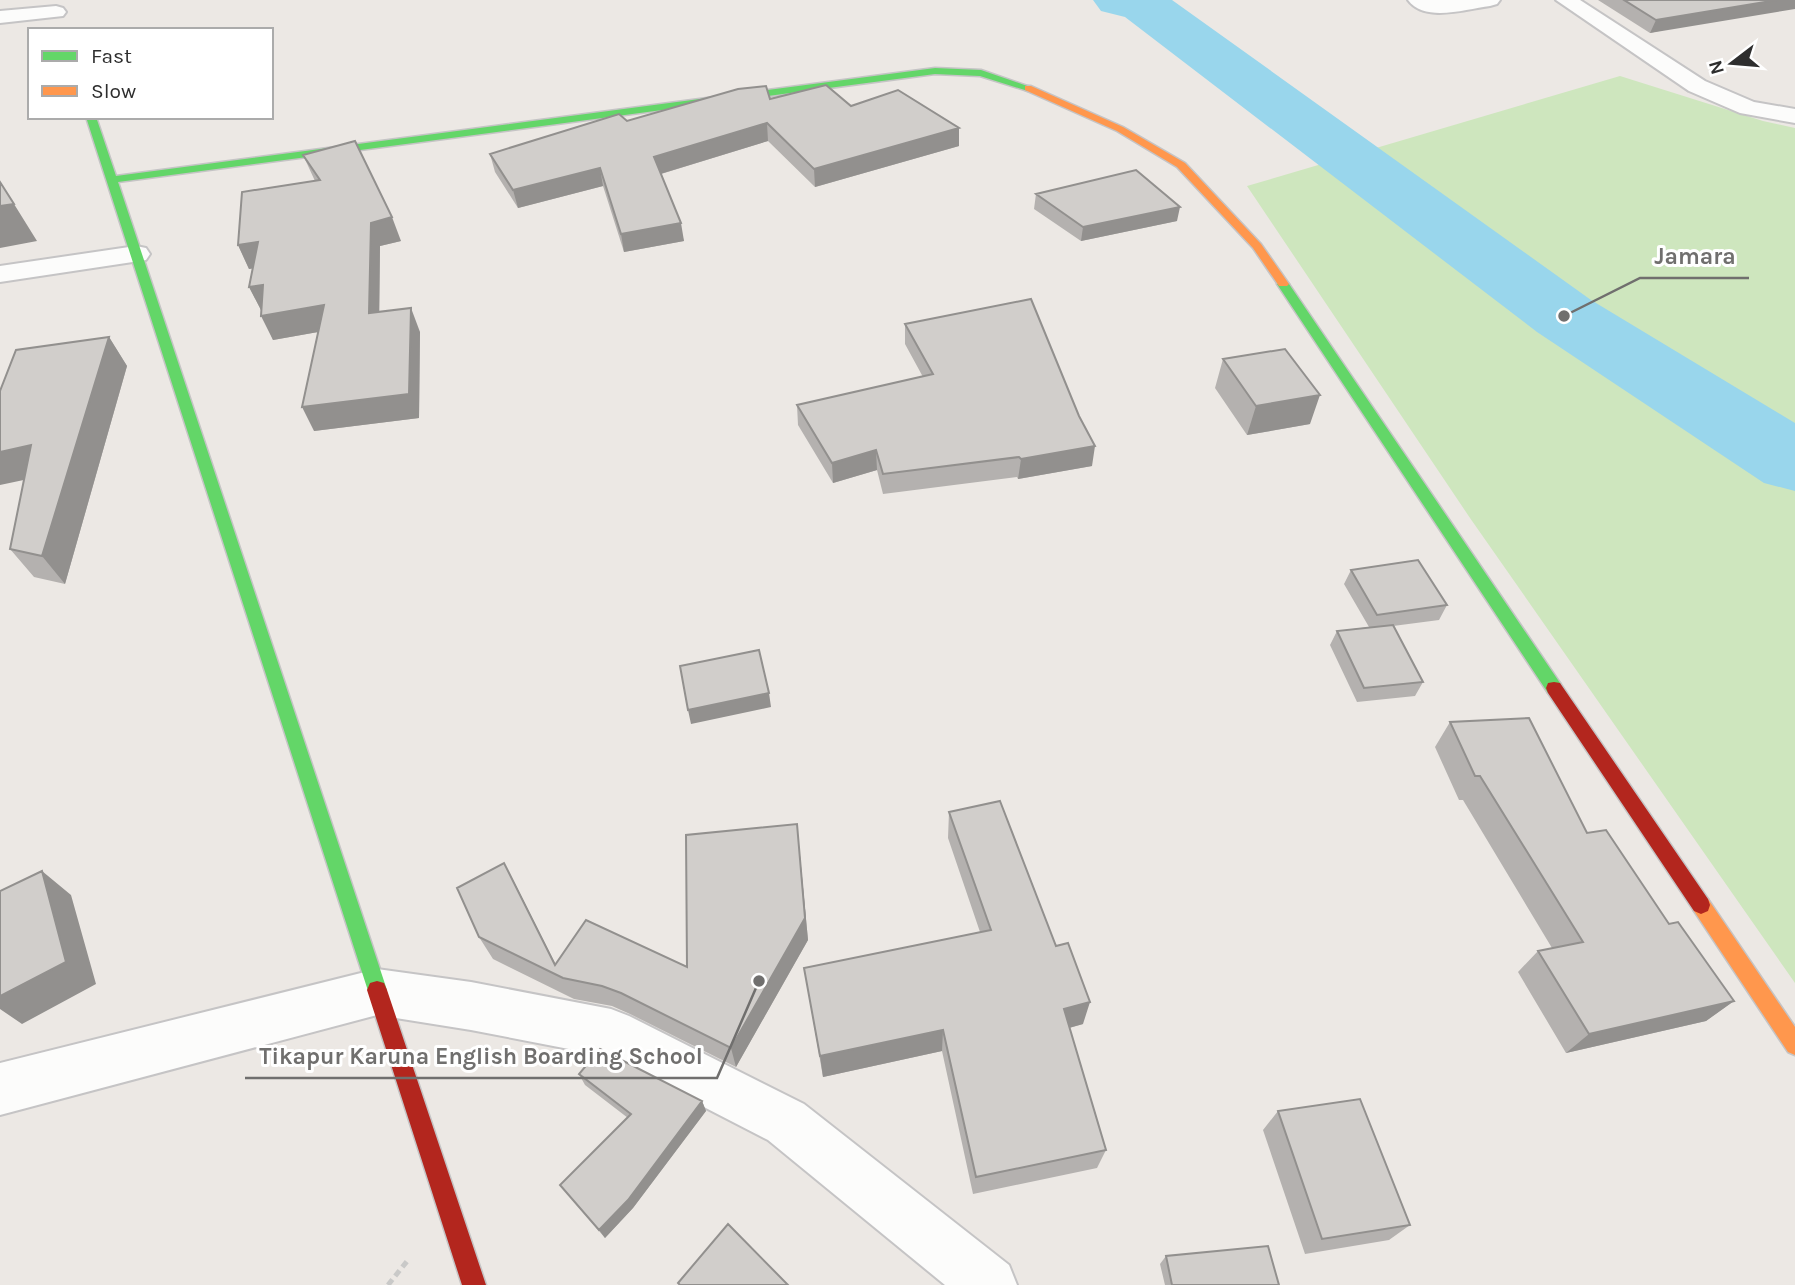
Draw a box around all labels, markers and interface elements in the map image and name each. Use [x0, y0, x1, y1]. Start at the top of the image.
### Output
legend [28, 28, 273, 119]
north arrow [1697, 28, 1767, 98]
text: Fast [91, 44, 132, 68]
text: N [1704, 58, 1729, 77]
text: Slow [91, 79, 136, 103]
callout: Jamara [1640, 234, 1749, 278]
text: Jamara [1654, 243, 1736, 270]
callout: Tikapur Karuna English Boarding School [245, 1034, 717, 1078]
text: Tikapur Karuna English Boarding School [259, 1043, 703, 1070]

